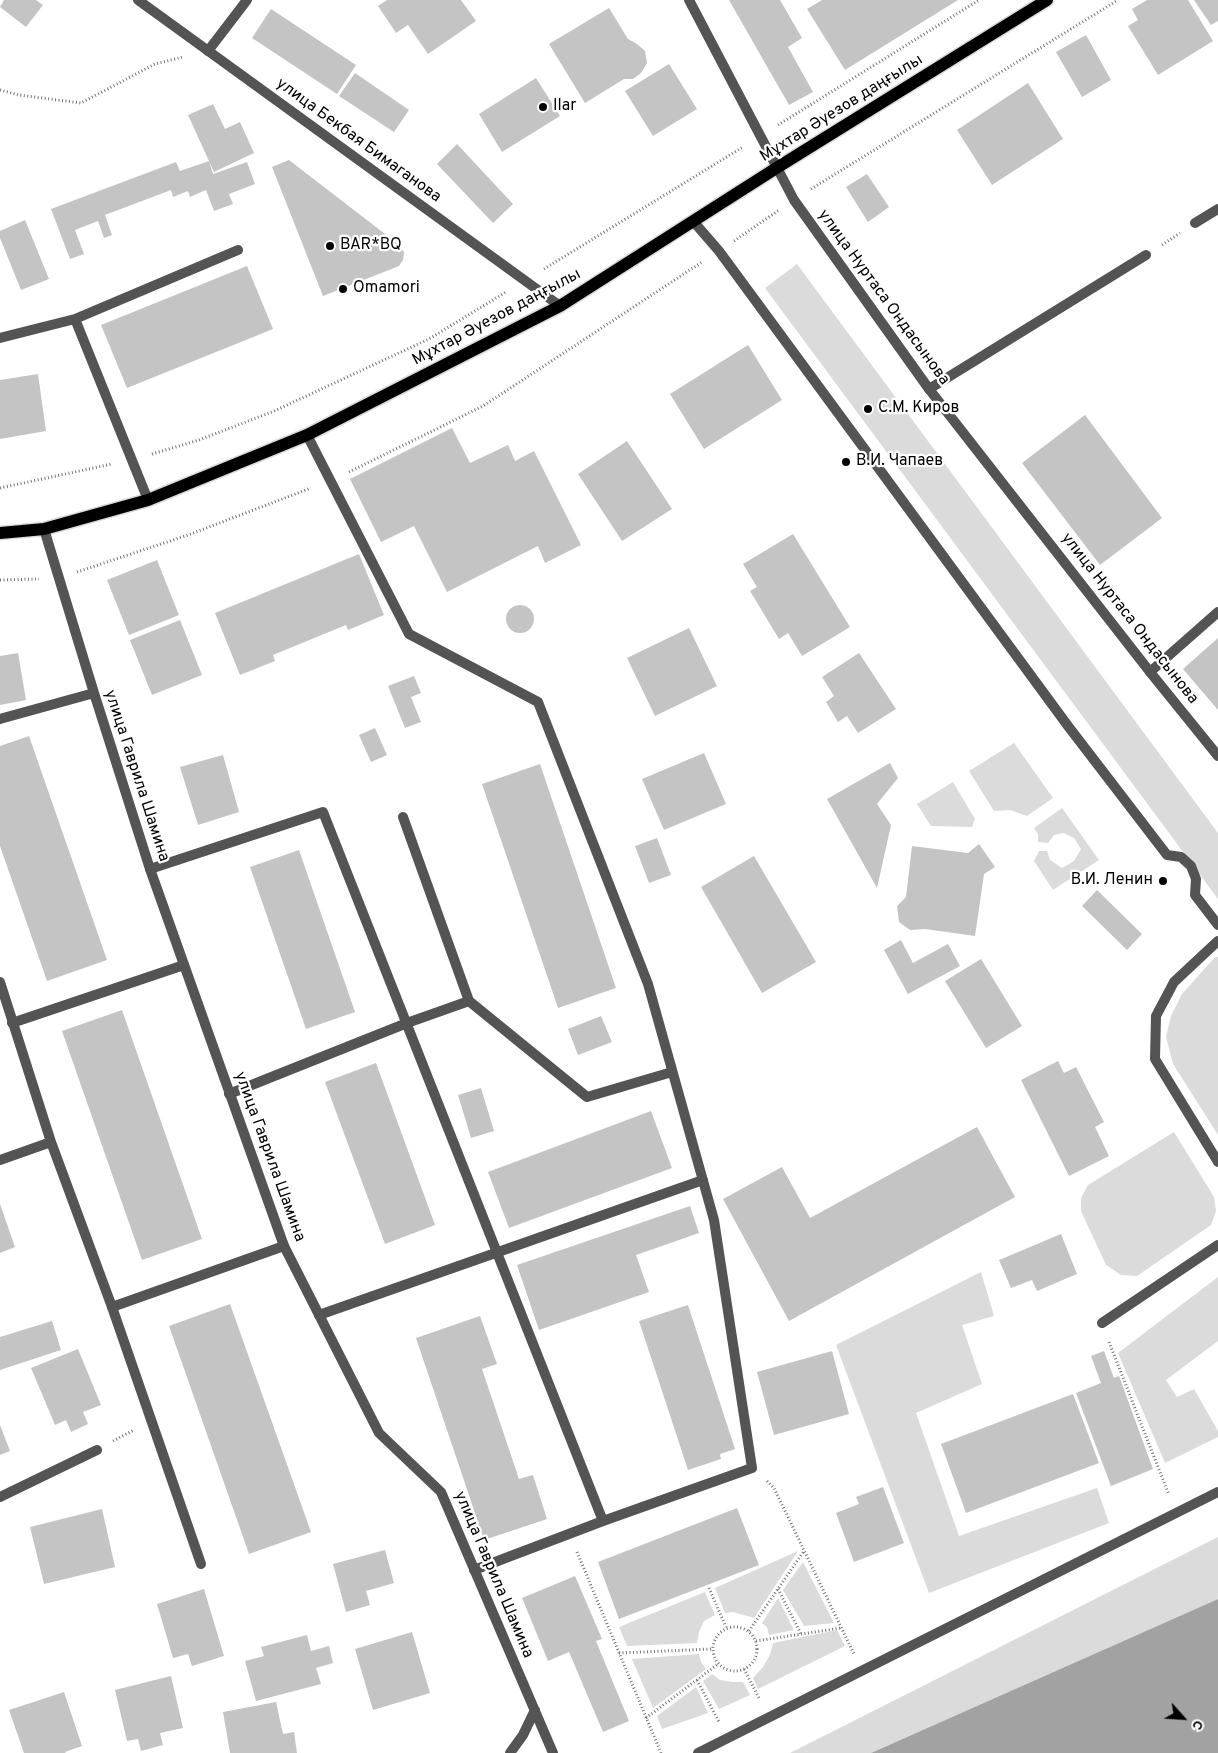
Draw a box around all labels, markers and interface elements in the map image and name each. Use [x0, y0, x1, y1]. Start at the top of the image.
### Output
street label: Мұхтар Әуезов даңғылы [757, 51, 927, 167]
street label: улица Бекбая Бимаганова [272, 75, 444, 207]
place label: Ilar [553, 97, 577, 117]
marker: Ilar [537, 101, 549, 113]
street label: улица Нуртаса Ондасынова [813, 207, 953, 389]
place label: BAR*BQ [340, 236, 402, 256]
marker: BAR*BQ [324, 240, 336, 252]
street label: Мұхтар Әуезов даңғылы [409, 265, 585, 371]
place label: Omamori [353, 279, 420, 299]
marker: Omamori [337, 283, 349, 295]
place label: С.М. Киров [878, 399, 959, 419]
marker: С.М. Киров [862, 403, 874, 415]
place label: В.И. Чапаев [856, 452, 943, 472]
marker: В.И. Чапаев [840, 456, 852, 468]
street label: улица Нуртаса Ондасынова [1056, 530, 1202, 708]
street label: улица Гаврила Шамина [99, 688, 173, 864]
place label: В.И. Ленин [1071, 871, 1153, 891]
marker: В.И. Ленин [1157, 875, 1169, 887]
street label: улица Гаврила Шамина [229, 1069, 309, 1245]
street label: улица Гаврила Шамина [449, 1489, 537, 1661]
north arrow [1158, 1693, 1208, 1743]
text: С [1187, 1717, 1207, 1733]

